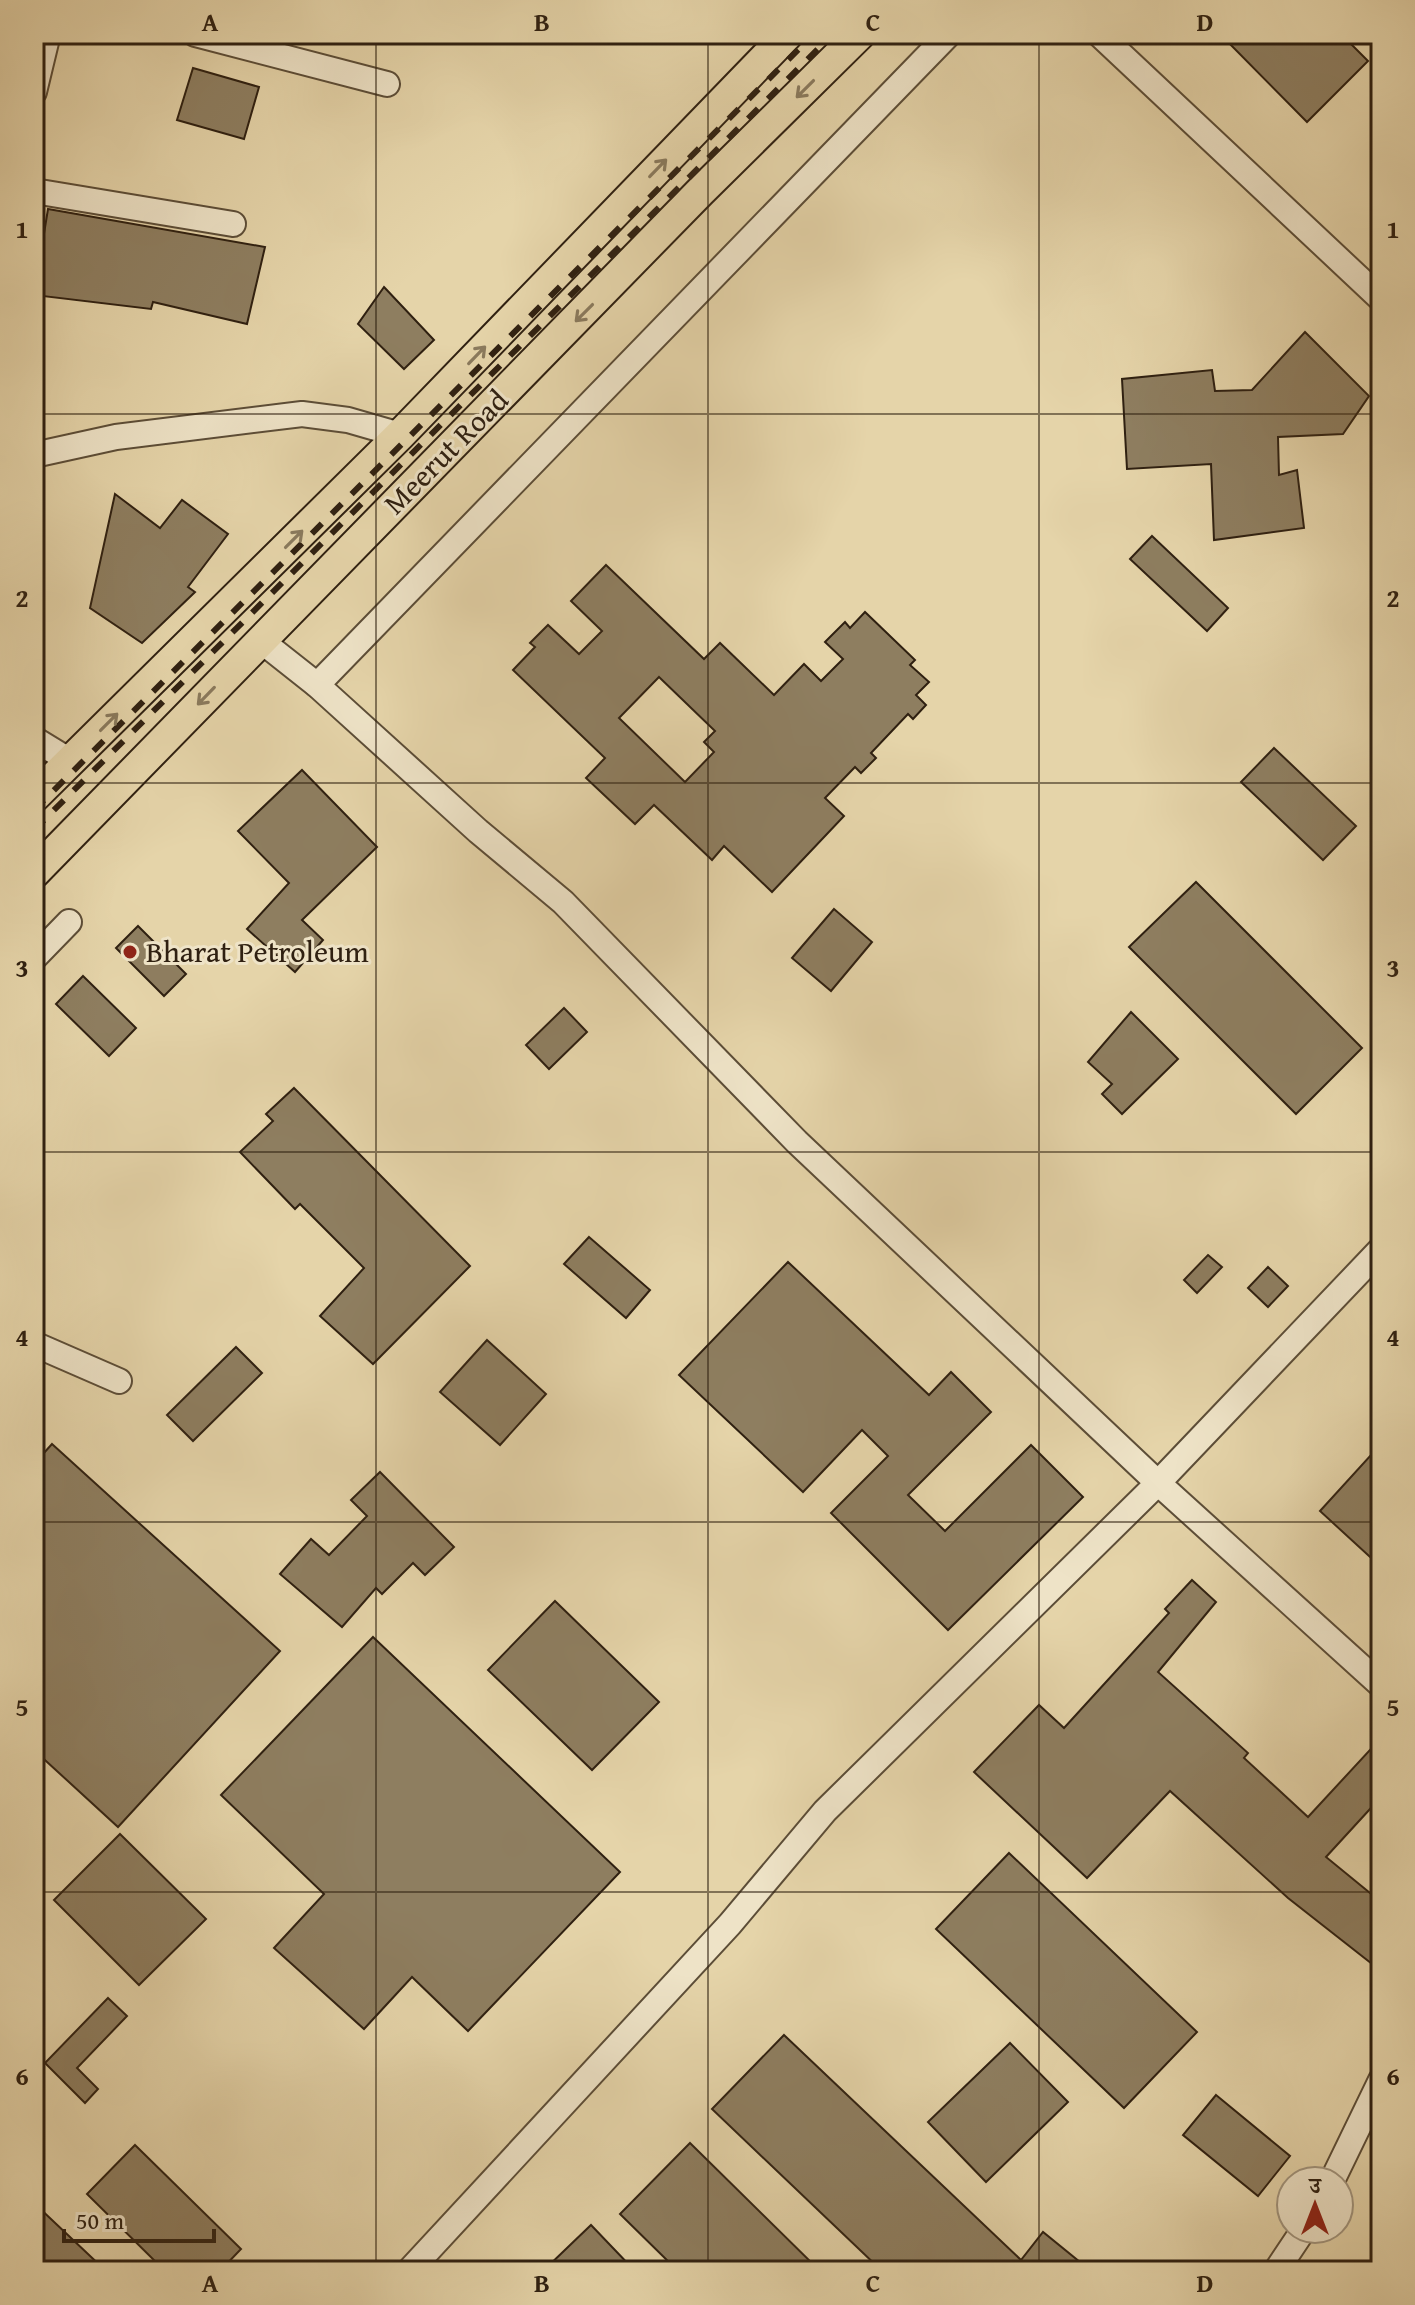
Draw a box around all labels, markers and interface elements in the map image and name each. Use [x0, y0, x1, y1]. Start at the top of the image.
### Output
text: A [202, 2, 219, 41]
text: B [534, 2, 550, 41]
text: C [866, 2, 880, 41]
text: D [1197, 2, 1213, 41]
one-way arrow [796, 79, 815, 98]
one-way arrow [648, 159, 667, 178]
text: 1 [15, 209, 29, 248]
text: 1 [1386, 209, 1400, 248]
one-way arrow [574, 303, 593, 323]
one-way arrow [468, 345, 487, 365]
street label: Meerut Road [373, 379, 518, 524]
one-way arrow [284, 530, 304, 549]
text: 2 [15, 578, 29, 617]
text: 2 [1386, 578, 1400, 617]
one-way arrow [196, 686, 215, 706]
one-way arrow [99, 713, 118, 732]
place label: Bharat Petroleum [146, 929, 369, 973]
marker: Bharat Petroleum [121, 943, 139, 961]
text: 3 [15, 948, 29, 987]
text: 3 [1386, 948, 1400, 987]
text: 4 [15, 1317, 29, 1356]
text: 4 [1386, 1317, 1400, 1356]
text: 5 [15, 1687, 29, 1726]
text: 5 [1386, 1687, 1400, 1726]
text: 6 [15, 2056, 29, 2095]
text: 6 [1386, 2056, 1400, 2095]
north arrow [1275, 2165, 1355, 2245]
text: उ [1307, 2169, 1322, 2201]
scale bar [64, 2193, 214, 2243]
text: 50 m [76, 2203, 124, 2238]
text: A [202, 2263, 219, 2302]
text: B [534, 2263, 550, 2302]
text: C [866, 2263, 880, 2302]
text: D [1197, 2263, 1213, 2302]

